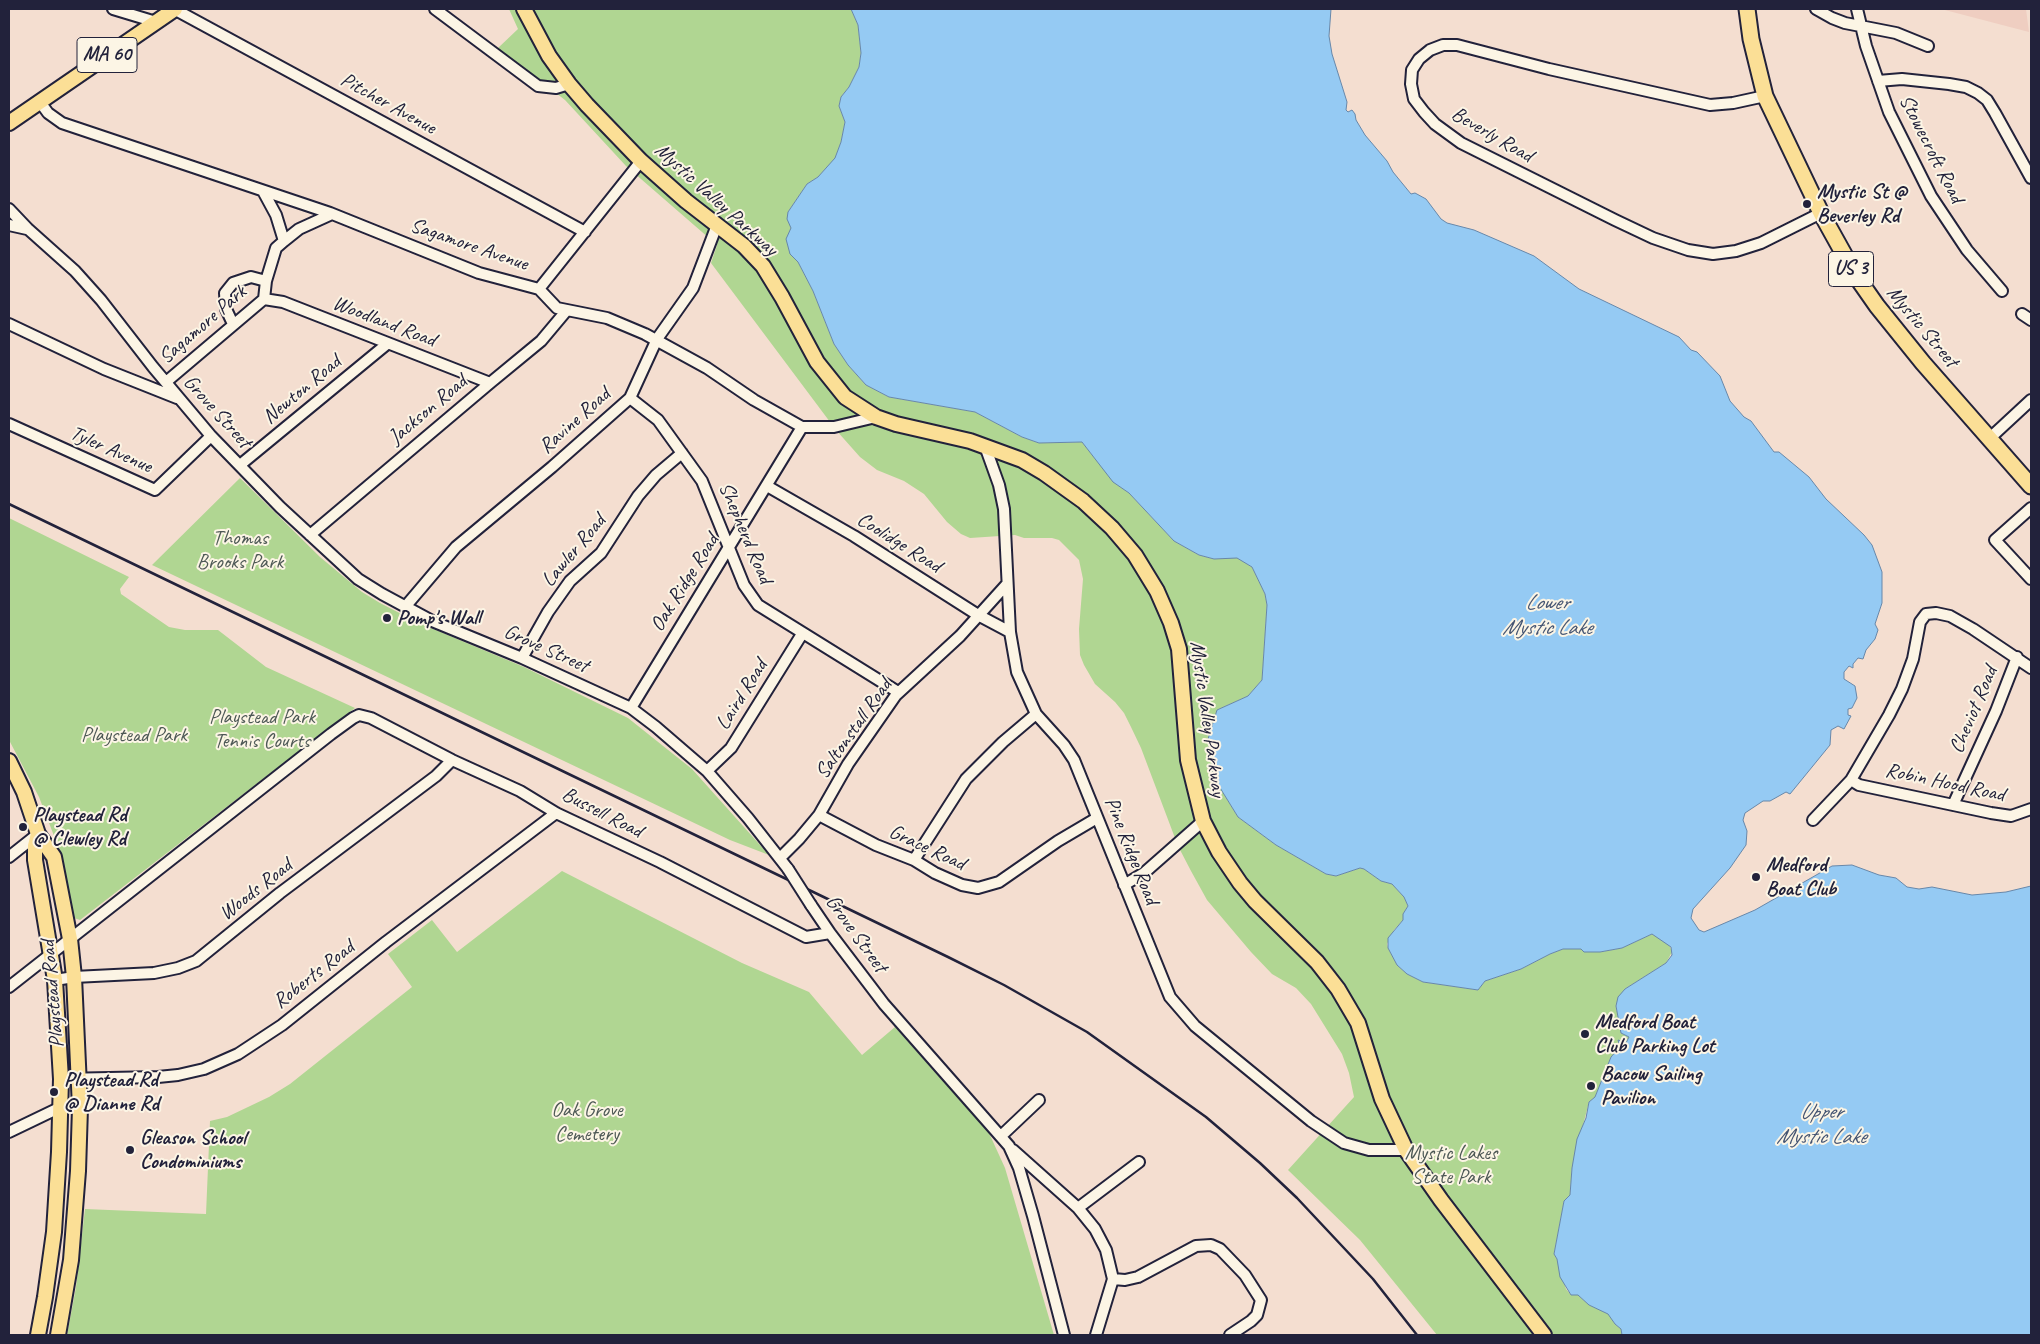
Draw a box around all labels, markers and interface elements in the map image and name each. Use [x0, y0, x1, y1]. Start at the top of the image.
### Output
road number: MA 60 [77, 38, 137, 72]
street label: Pitcher Avenue [336, 67, 440, 141]
street label: Stowecroft Road [1893, 91, 1969, 207]
street label: Beverly Road [1447, 102, 1537, 168]
street label: Mystic Valley Parkway [649, 138, 783, 262]
place label: Mystic St @ Beverley Rd [1817, 179, 1907, 229]
marker: Mystic St @ Beverley Rd [1801, 198, 1813, 210]
street label: Sagamore Avenue [407, 213, 531, 277]
road number: US 3 [1828, 252, 1874, 286]
street label: Sagamore Park [154, 280, 252, 370]
street label: Mystic Street [1881, 281, 1963, 373]
street label: Woodland Road [329, 291, 439, 353]
street label: Newton Road [258, 350, 346, 430]
street label: Grove Street [178, 370, 256, 454]
street label: Jackson Road [384, 370, 472, 450]
street label: Ravine Road [534, 382, 616, 460]
street label: Tyler Avenue [66, 421, 156, 479]
street label: Shepherd Road [712, 479, 778, 587]
street label: Coolidge Road [852, 507, 946, 579]
street label: Lawler Road [536, 510, 612, 592]
park label: Thomas Brooks Park [197, 525, 283, 575]
street label: Oak Ridge Road [645, 530, 725, 636]
water label: Lower Mystic Lake [1502, 590, 1592, 641]
place label: Pomp's Wall [397, 605, 481, 631]
marker: Pomp's Wall [381, 612, 393, 624]
street label: Grove Street [500, 619, 592, 679]
street label: Mystic Valley Parkway [1184, 640, 1230, 798]
street label: Laird Road [711, 655, 773, 735]
street label: Cheviot Road [1944, 663, 2004, 757]
street label: Saltonstall Road [810, 674, 898, 784]
park label: Playstead Park Tennis Courts [209, 704, 315, 754]
park label: Playstead Park [81, 722, 187, 748]
street label: Robin Hood Road [1883, 758, 2007, 808]
street label: Bussell Road [557, 782, 647, 844]
street label: Pine Ridge Road [1098, 794, 1164, 908]
place label: Playstead Rd @ Clewley Rd [33, 802, 127, 852]
street label: Grace Road [885, 819, 969, 877]
marker: Playstead Rd @ Clewley Rd [17, 821, 29, 833]
place label: Medford Boat Club [1766, 852, 1836, 902]
street label: Woods Road [215, 854, 297, 926]
marker: Medford Boat Club [1750, 871, 1762, 883]
street label: Grove Street [819, 890, 893, 978]
street label: Roberts Road [268, 935, 360, 1015]
street label: Playstead Road [36, 939, 70, 1049]
place label: Medford Boat Club Parking Lot [1595, 1009, 1715, 1059]
marker: Medford Boat Club Parking Lot [1579, 1028, 1591, 1040]
place label: Bacow Sailing Pavilion [1601, 1061, 1701, 1111]
place label: Playstead Rd @ Dianne Rd [64, 1067, 159, 1117]
marker: Bacow Sailing Pavilion [1585, 1080, 1597, 1092]
marker: Playstead Rd @ Dianne Rd [48, 1086, 60, 1098]
park label: Oak Grove Cemetery [551, 1097, 623, 1147]
water label: Upper Mystic Lake [1776, 1099, 1866, 1150]
place label: Gleason School Condominiums [140, 1125, 246, 1175]
park label: Mystic Lakes State Park [1405, 1140, 1497, 1190]
marker: Gleason School Condominiums [124, 1144, 136, 1156]

